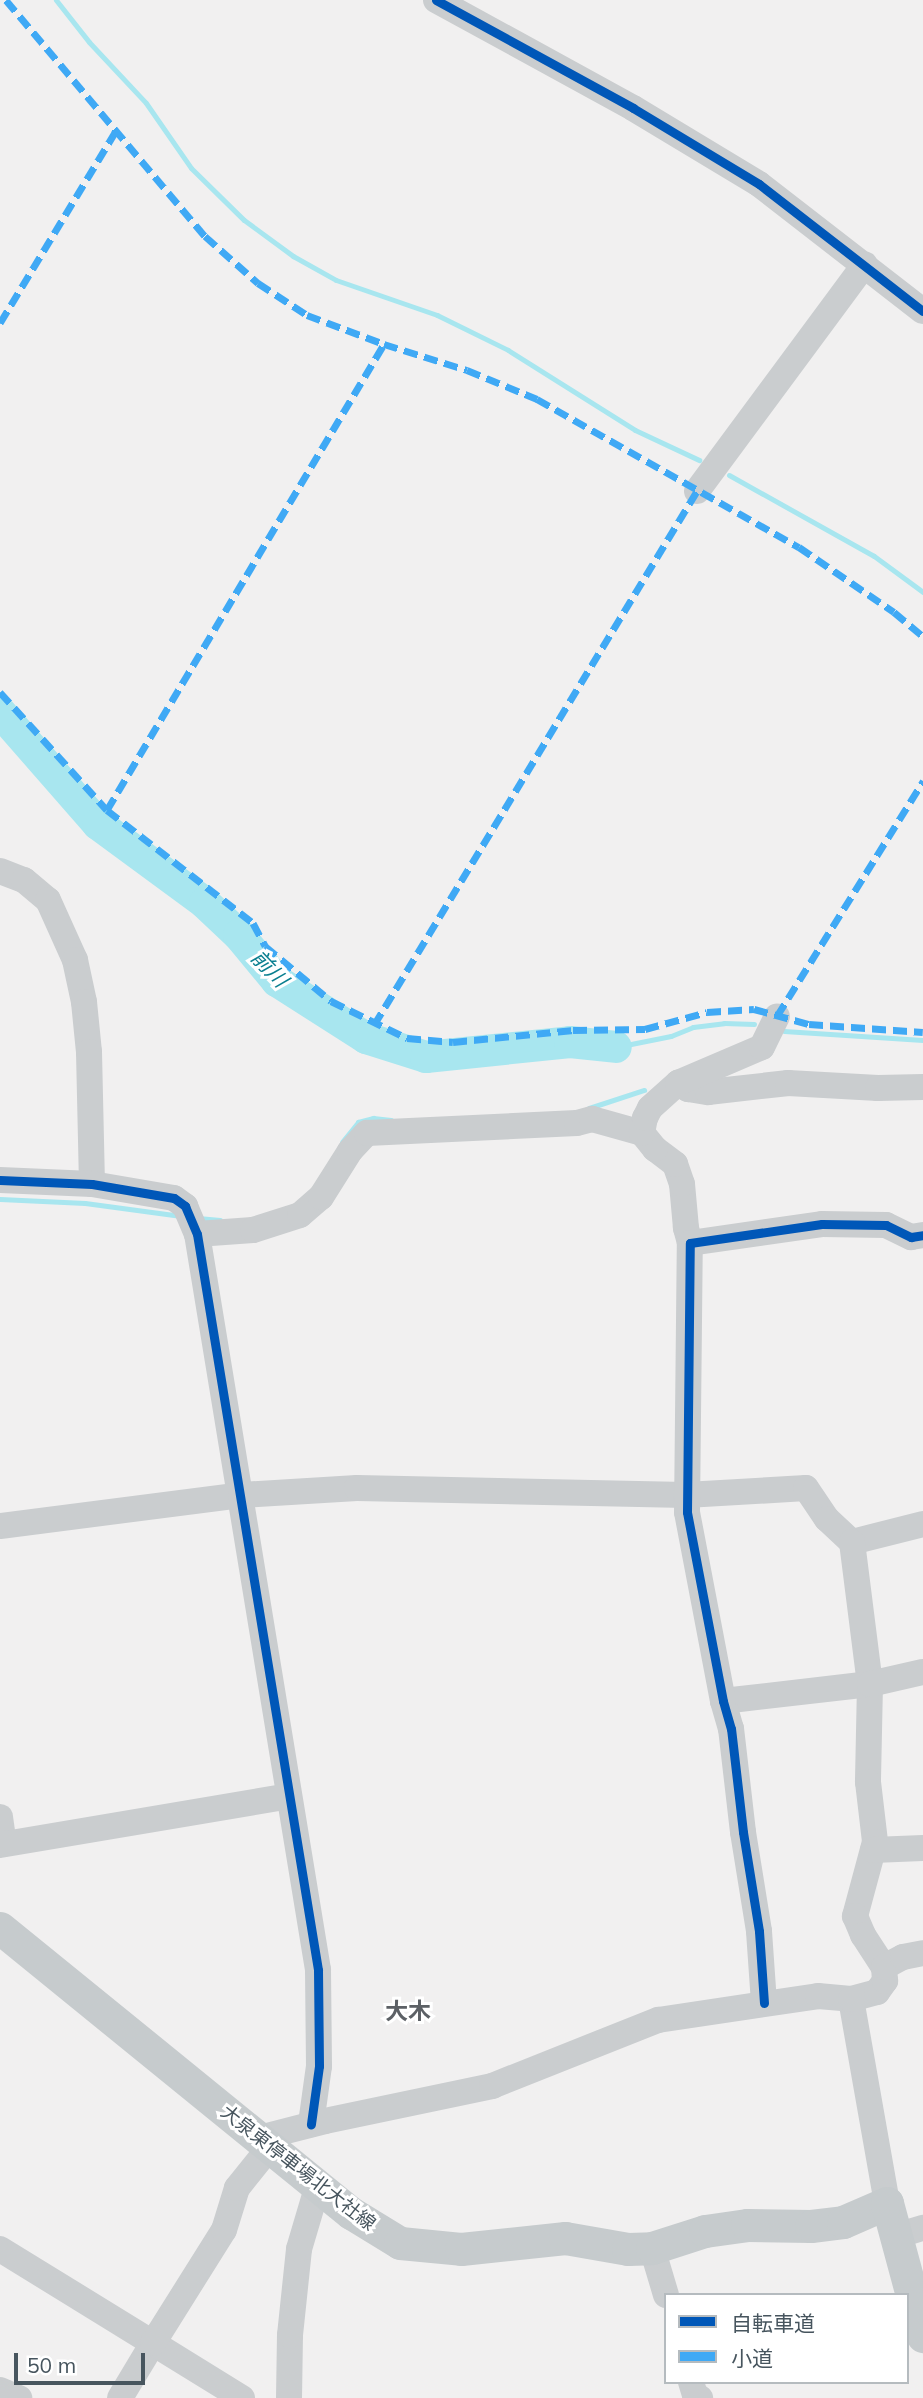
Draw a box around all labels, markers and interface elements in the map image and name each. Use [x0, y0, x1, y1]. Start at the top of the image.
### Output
water label: 前川 [246, 944, 294, 992]
district label: 大木 [385, 1997, 431, 2025]
street label: 大泉東停車場北大社線 [216, 2101, 380, 2235]
legend [664, 2293, 909, 2384]
text: 自転車道 [731, 2310, 815, 2336]
scale bar [18, 2338, 149, 2382]
text: 小道 [731, 2345, 773, 2371]
text: 50 m [27, 2352, 76, 2378]

